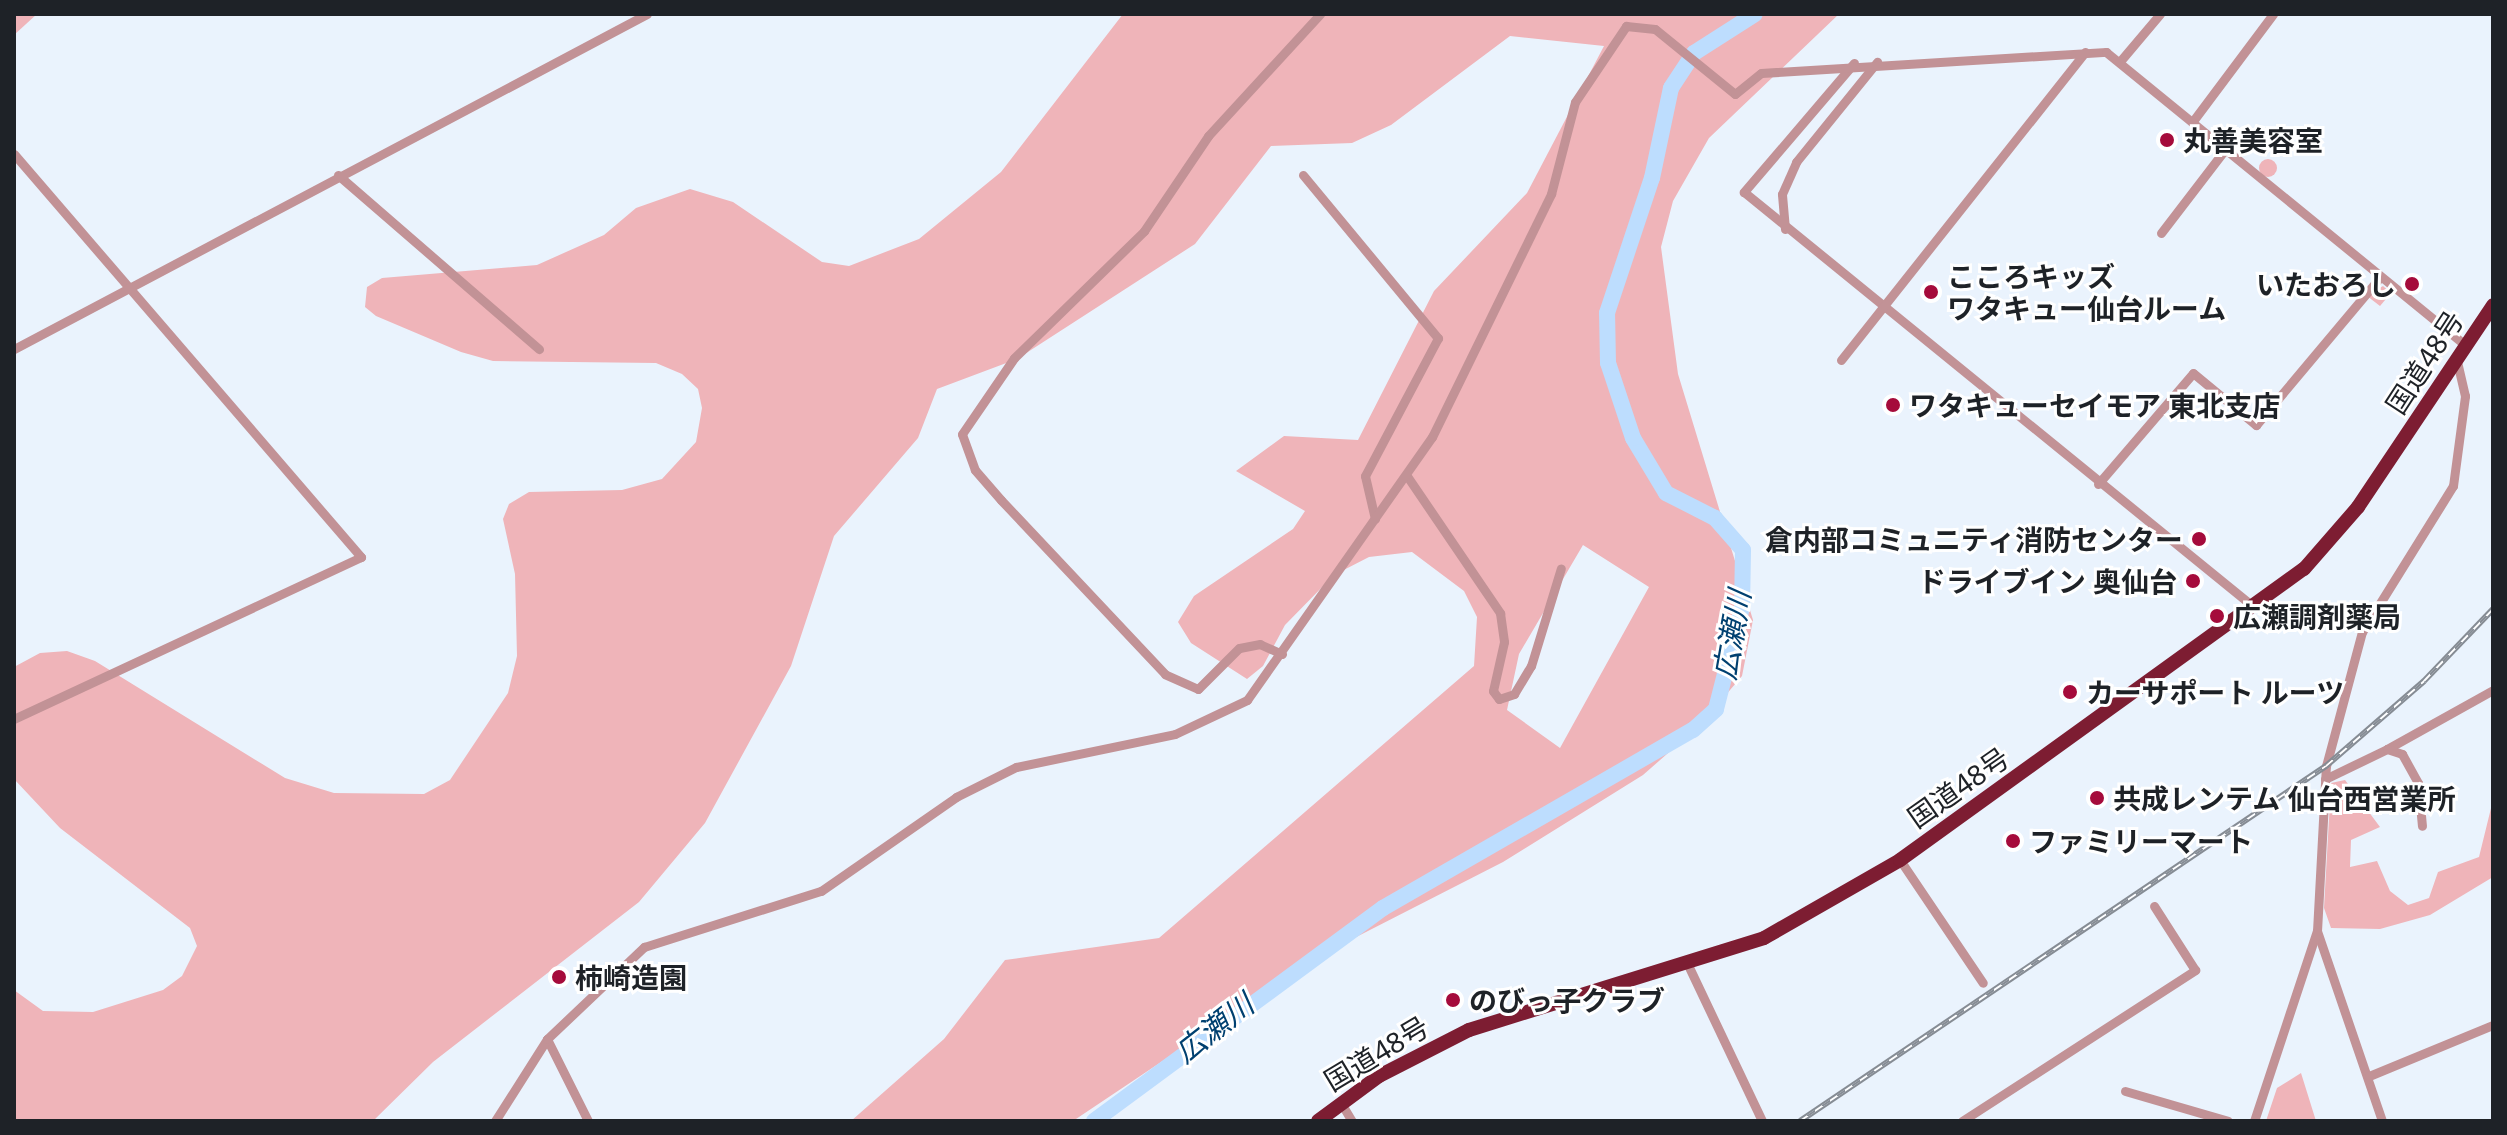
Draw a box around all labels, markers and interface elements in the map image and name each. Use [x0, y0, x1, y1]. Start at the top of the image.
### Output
place label: 丸善美容室 [2183, 123, 2323, 157]
marker: 丸善美容室 [2158, 131, 2176, 149]
place label: こころキッズ ワタキュー仙台ルーム [1947, 259, 2227, 325]
place label: いたおろし [2256, 267, 2396, 301]
marker: いたおろし [2403, 275, 2421, 293]
marker: こころキッズ ワタキュー仙台ルーム [1922, 283, 1940, 301]
street label: 国道48号 [2378, 304, 2470, 420]
place label: ワタキューセイモア 東北支店 [1909, 388, 2280, 422]
marker: ワタキューセイモア 東北支店 [1884, 396, 1902, 414]
place label: 倉内部コミュニティ消防センター [1763, 522, 2183, 556]
marker: 倉内部コミュニティ消防センター [2190, 530, 2208, 548]
place label: ドライブイン 奥仙台 [1918, 564, 2177, 598]
marker: ドライブイン 奥仙台 [2184, 572, 2202, 590]
water label: 広瀬川 [1706, 588, 1758, 682]
place label: 広瀬調剤薬局 [2233, 599, 2401, 633]
marker: 広瀬調剤薬局 [2208, 607, 2226, 625]
place label: カーサポート ルーツ [2086, 675, 2345, 709]
marker: カーサポート ルーツ [2061, 683, 2079, 701]
street label: 国道48号 [1901, 740, 2015, 834]
place label: 共成レンテム 仙台西営業所 [2113, 781, 2456, 815]
marker: 共成レンテム 仙台西営業所 [2088, 789, 2106, 807]
place label: ファミリーマート [2029, 824, 2253, 858]
marker: ファミリーマート [2004, 832, 2022, 850]
place label: 柿崎造園 [575, 960, 687, 994]
marker: 柿崎造園 [550, 968, 568, 986]
place label: のびっ子クラブ [1469, 983, 1665, 1017]
water label: 広瀬川 [1167, 986, 1261, 1070]
marker: のびっ子クラブ [1444, 991, 1462, 1009]
street label: 国道48号 [1318, 1009, 1434, 1097]

